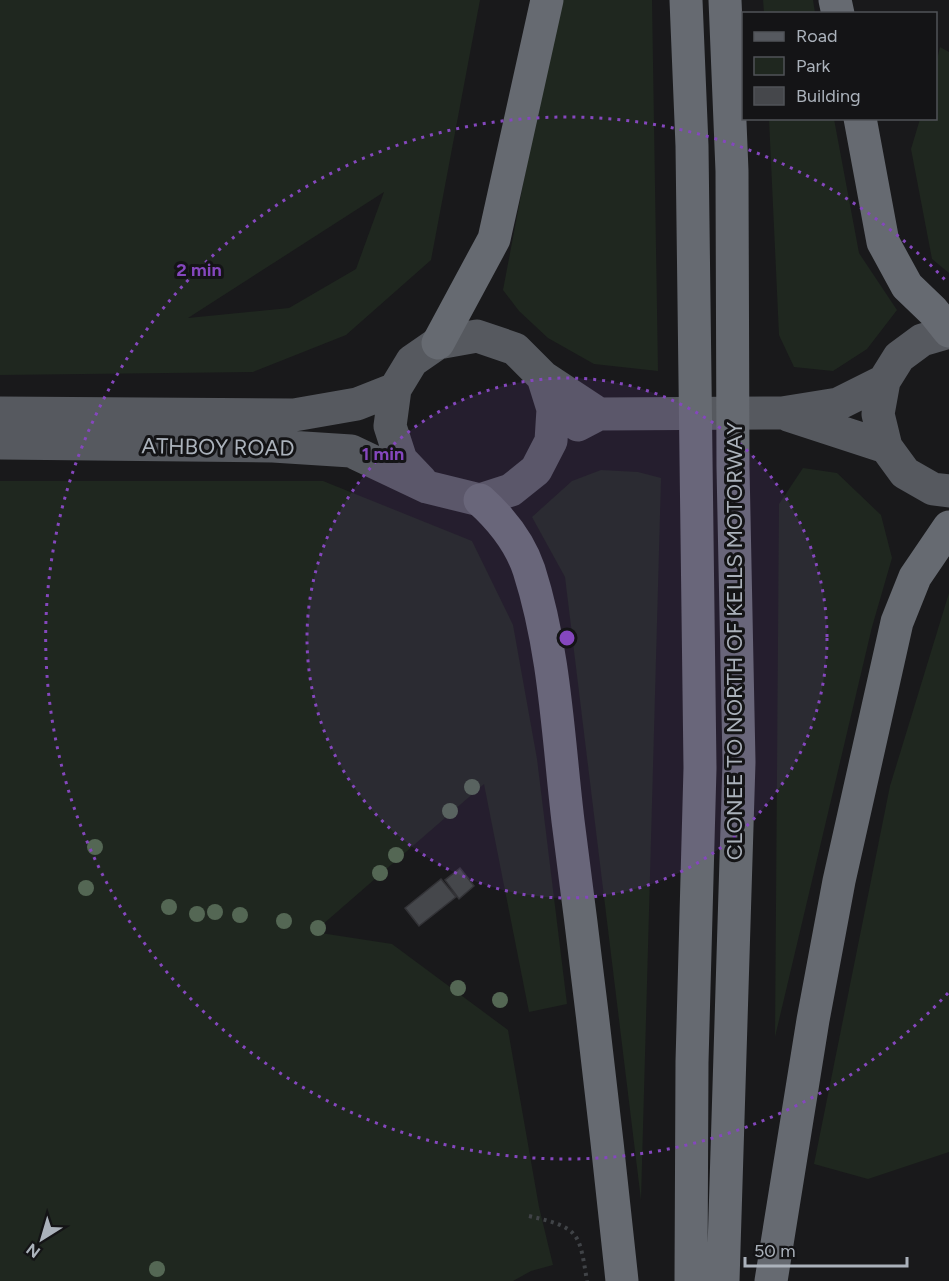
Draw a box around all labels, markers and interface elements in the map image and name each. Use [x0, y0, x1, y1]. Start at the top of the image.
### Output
legend [742, 12, 937, 120]
text: Road [796, 25, 837, 47]
text: Park [796, 55, 831, 77]
text: Building [796, 85, 861, 107]
text: 2 min [176, 259, 222, 281]
street label: CLONEE TO NORTH OF KELLS MOTORWAY [721, 421, 748, 860]
street label: ATHBOY ROAD [141, 432, 295, 462]
text: 1 min [362, 443, 404, 465]
centre of rings [557, 628, 577, 648]
north arrow [12, 1209, 72, 1269]
scale bar [745, 1230, 907, 1268]
text: N [23, 1239, 44, 1262]
text: 50 m [754, 1240, 796, 1262]

